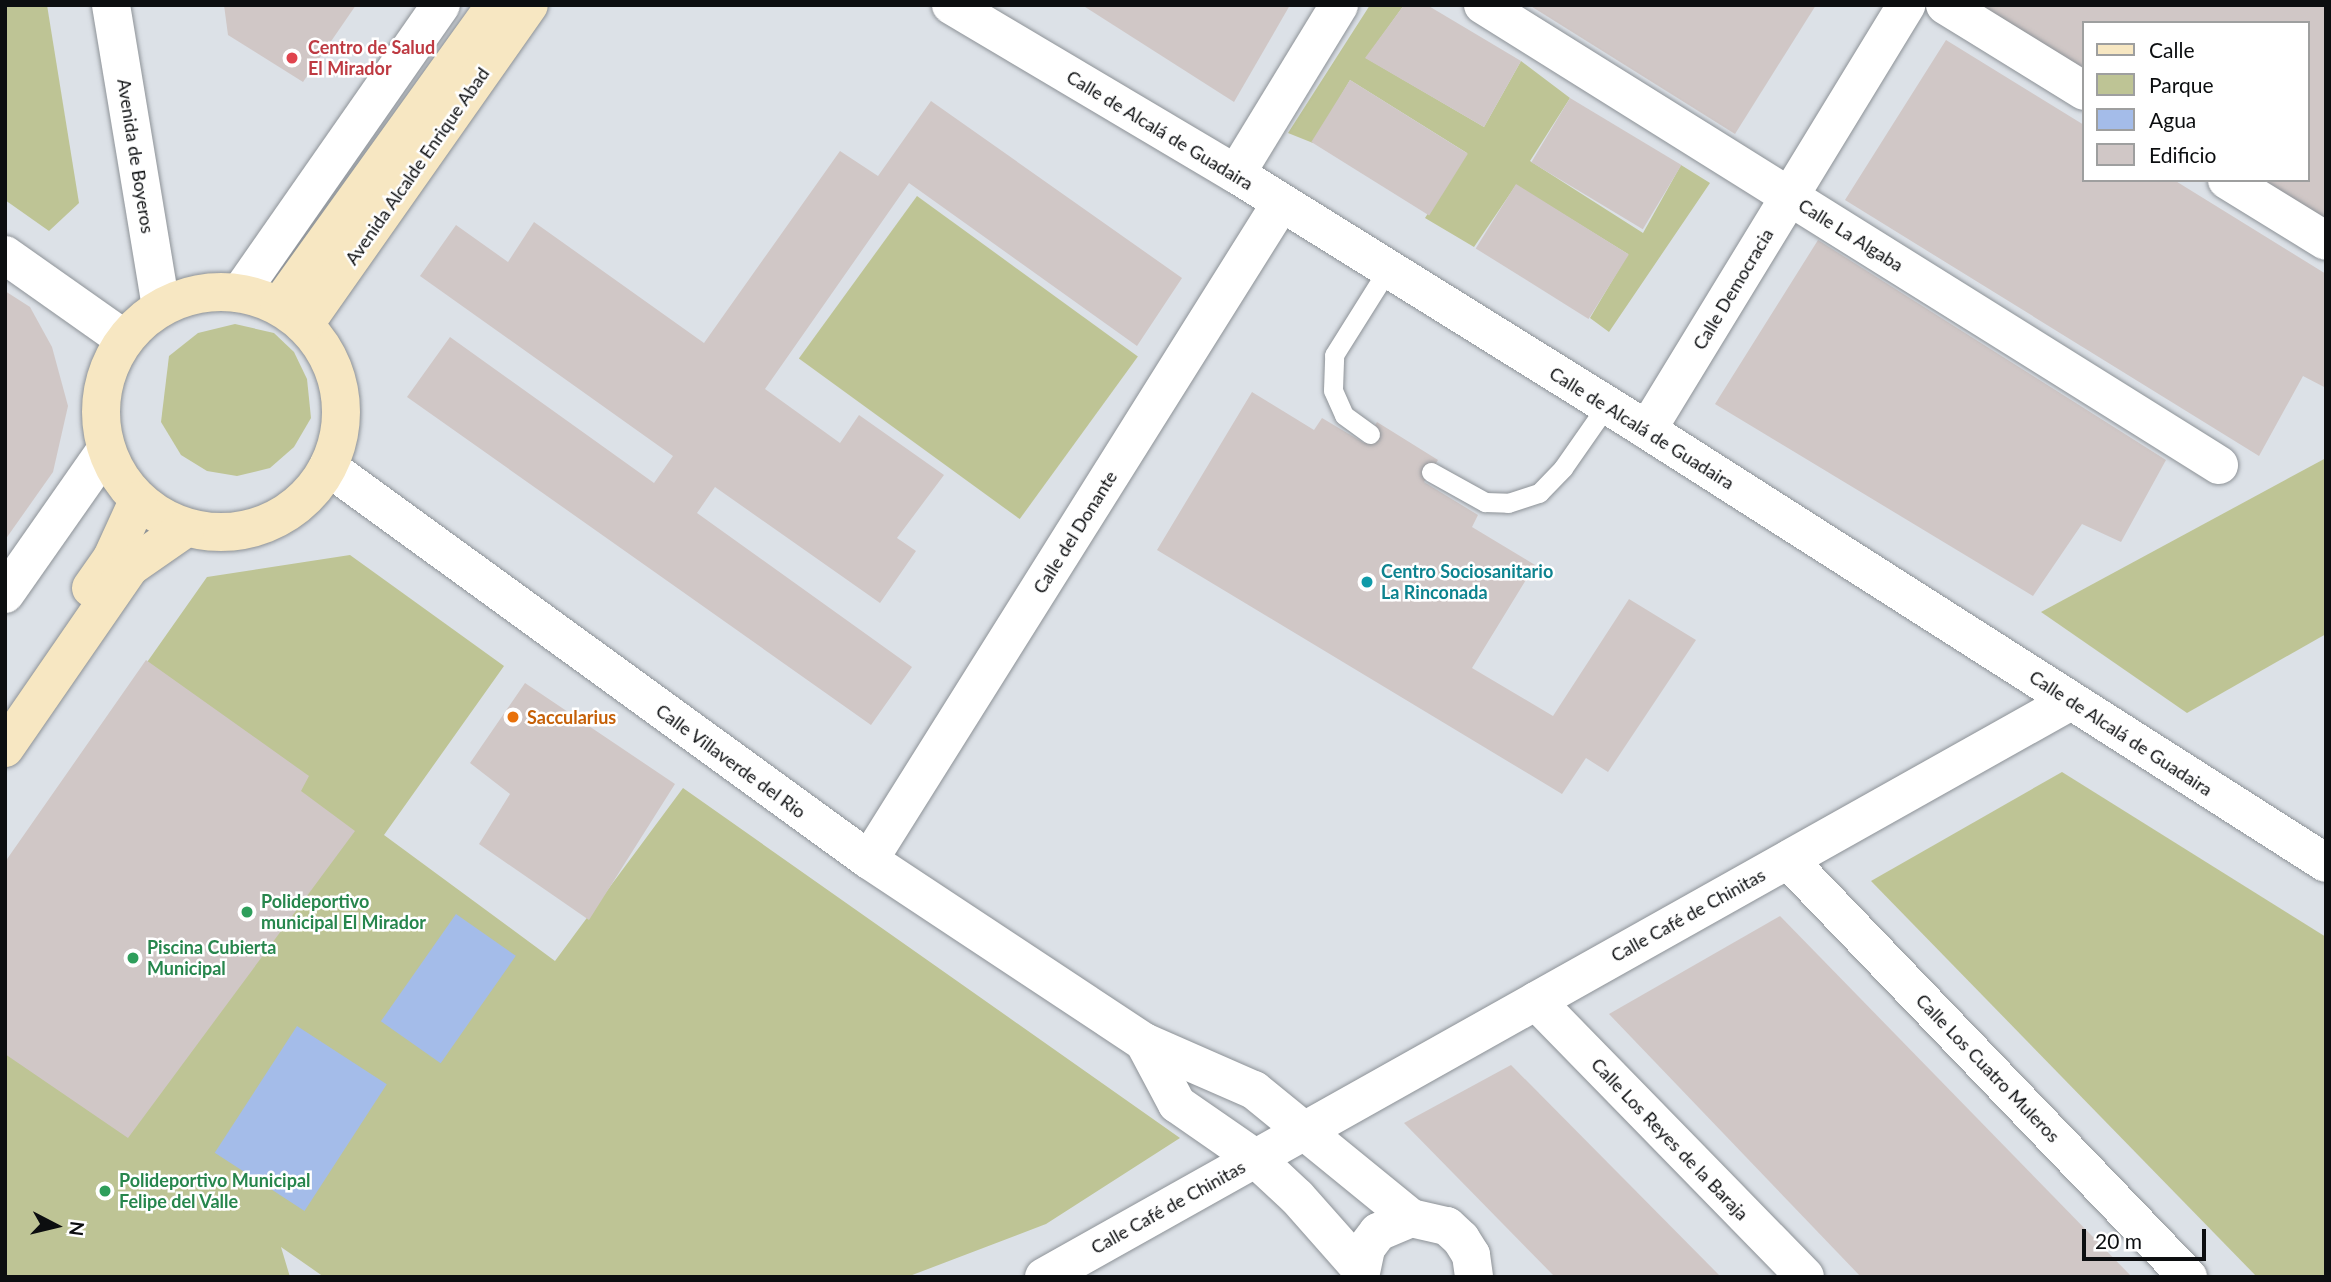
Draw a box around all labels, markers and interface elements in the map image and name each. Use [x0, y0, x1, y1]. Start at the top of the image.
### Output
legend [2082, 21, 2310, 182]
place label: Centro de Salud El Mirador [308, 37, 435, 80]
text: Calle [2149, 37, 2194, 62]
marker: Centro de Salud El Mirador [282, 48, 302, 68]
street label: Avenida Alcalde Enrique Abad [340, 63, 494, 269]
street label: Calle de Alcalá de Guadaira [1063, 66, 1257, 194]
text: Parque [2149, 72, 2214, 97]
street label: Avenida de Boyeros [113, 77, 159, 235]
text: Agua [2149, 107, 2196, 132]
text: Edificio [2149, 142, 2216, 167]
street label: Calle La Algaba [1794, 194, 1908, 276]
street label: Calle Democracia [1688, 225, 1778, 353]
street label: Calle de Alcalá de Guadaira [1545, 362, 1739, 494]
street label: Calle del Donante [1029, 467, 1121, 597]
place label: Centro Sociosanitario La Rinconada [1381, 561, 1553, 604]
marker: Centro Sociosanitario La Rinconada [1359, 574, 1375, 590]
street label: Calle de Alcalá de Guadaira [2025, 666, 2217, 800]
street label: Calle Villaverde del Rio [652, 699, 810, 823]
place label: Saccularius [527, 706, 616, 728]
marker: Saccularius [505, 709, 521, 725]
street label: Calle Café de Chinitas [1607, 864, 1769, 966]
place label: Polideportivo municipal El Mirador [261, 891, 426, 934]
marker: Polideportivo municipal El Mirador [239, 904, 255, 920]
place label: Piscina Cubierta Municipal [147, 937, 276, 979]
marker: Piscina Cubierta Municipal [125, 950, 141, 966]
street label: Calle Los Cuatro Muleros [1912, 989, 2064, 1147]
street label: Calle Los Reyes de la Baraja [1587, 1054, 1753, 1224]
street label: Calle Café de Chinitas [1087, 1156, 1249, 1258]
place label: Polideportivo Municipal Felipe del Valle [119, 1170, 311, 1212]
marker: Polideportivo Municipal Felipe del Valle [97, 1183, 113, 1199]
north arrow [21, 1191, 91, 1261]
scale bar [2086, 1216, 2210, 1260]
text: N [65, 1220, 90, 1237]
text: 20 m [2095, 1228, 2142, 1253]

